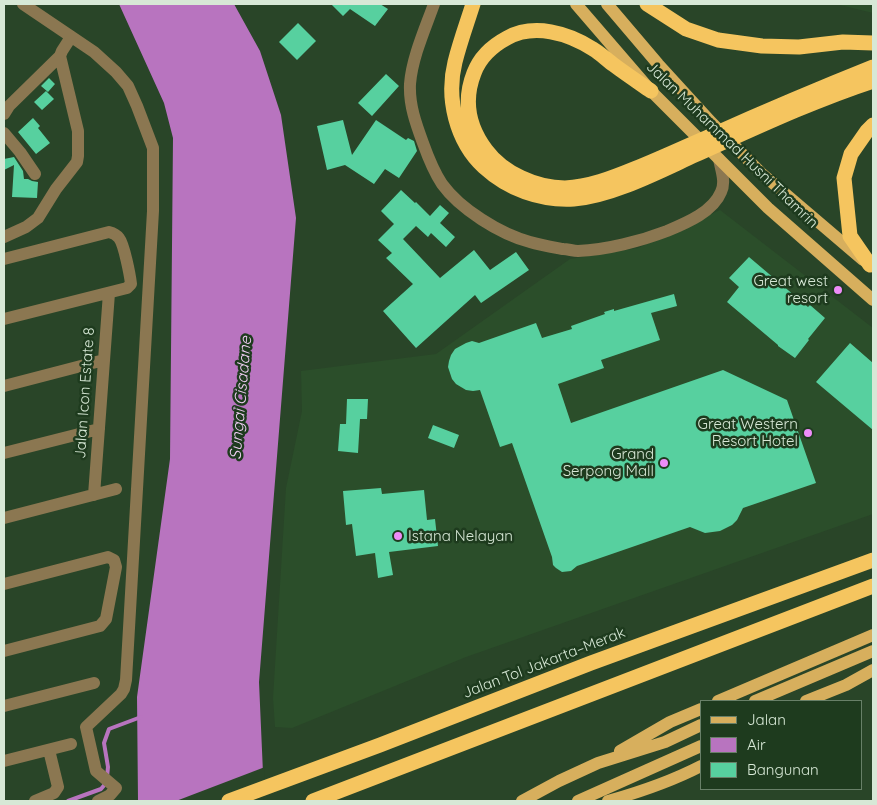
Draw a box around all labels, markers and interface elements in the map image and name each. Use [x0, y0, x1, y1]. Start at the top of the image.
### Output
street label: Jalan Muhammad Husni Thamrin [642, 58, 822, 232]
place label: Great west resort [753, 272, 828, 307]
marker: Great west resort [832, 284, 844, 296]
street label: Jalan Icon Estate 8 [71, 327, 99, 459]
water label: Sungai Cisadane [226, 336, 256, 460]
place label: Great Western Resort Hotel [698, 415, 798, 450]
marker: Great Western Resort Hotel [802, 427, 814, 439]
place label: Grand Serpong Mall [563, 445, 654, 480]
marker: Grand Serpong Mall [658, 457, 670, 469]
place label: Istana Nelayan [408, 527, 513, 545]
marker: Istana Nelayan [392, 530, 404, 542]
street label: Jalan Tol Jakarta–Merak [460, 624, 628, 702]
legend [700, 700, 862, 790]
text: Jalan [747, 710, 786, 729]
text: Air [747, 735, 766, 754]
text: Bangunan [747, 760, 819, 779]

